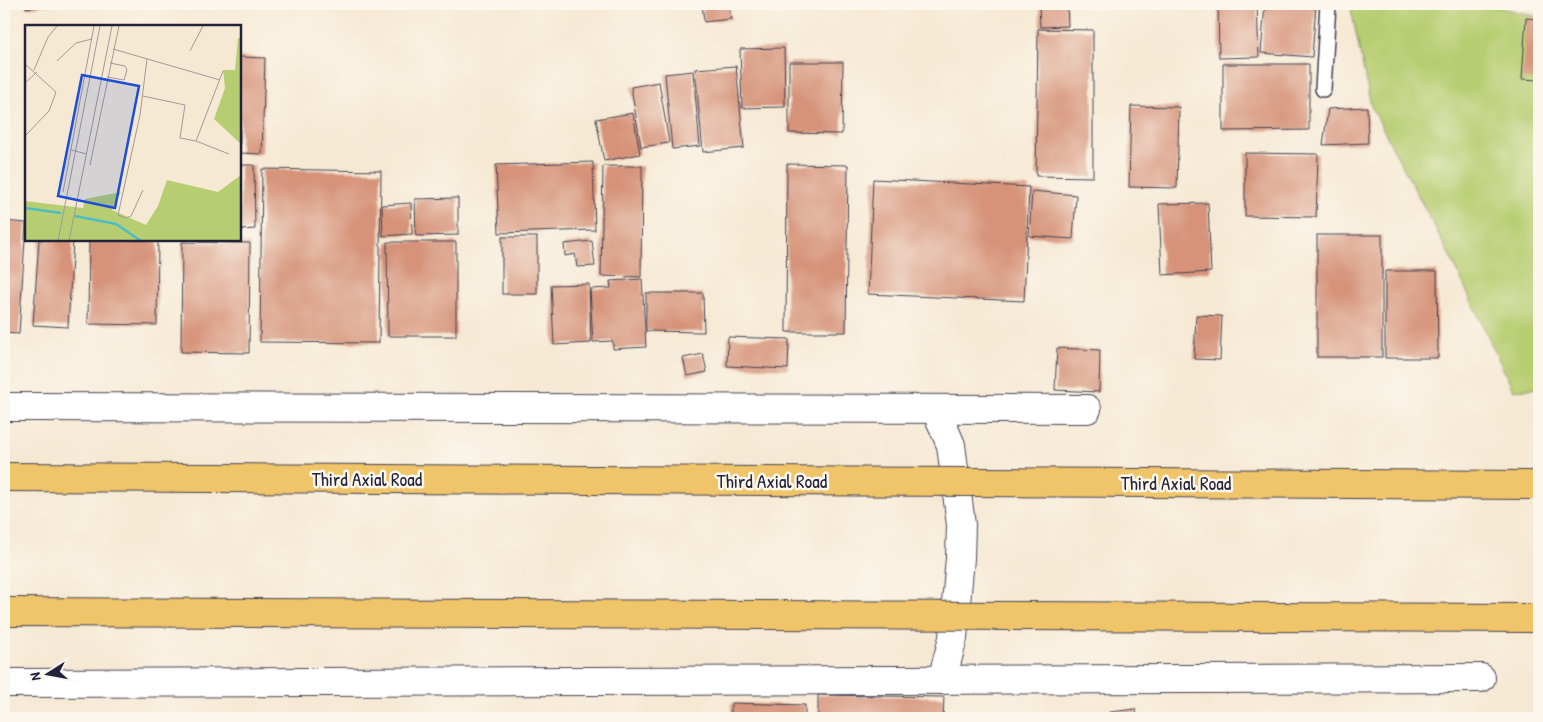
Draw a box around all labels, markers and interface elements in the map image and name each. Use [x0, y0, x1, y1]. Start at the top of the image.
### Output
inset map [25, 25, 241, 241]
street label: Third Axial Road [312, 466, 423, 492]
street label: Third Axial Road [717, 468, 828, 494]
street label: Third Axial Road [1121, 470, 1232, 496]
north arrow [22, 650, 72, 700]
text: N [25, 671, 45, 682]

